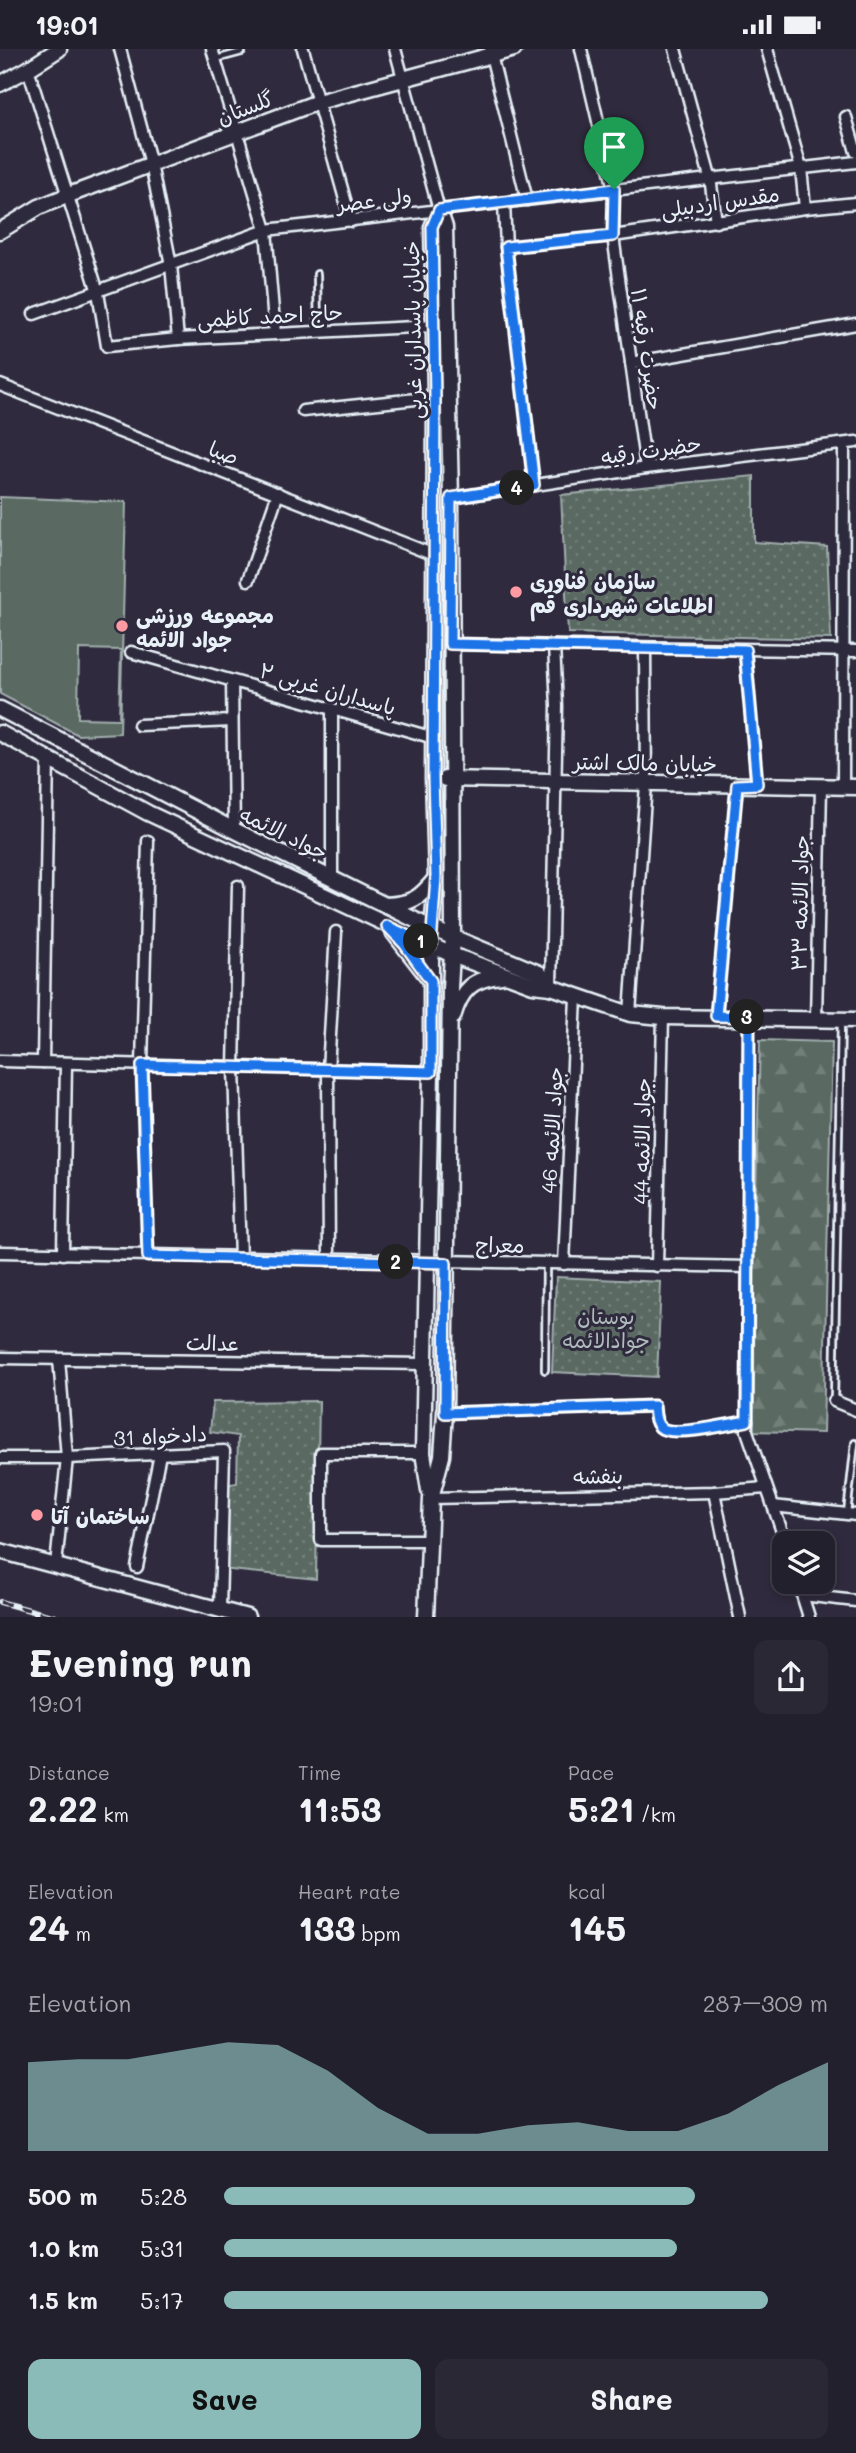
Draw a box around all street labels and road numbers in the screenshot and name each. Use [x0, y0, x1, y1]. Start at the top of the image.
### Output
street label: گلستان [213, 84, 277, 130]
street label: مقدس اردبیلی [659, 179, 781, 225]
street label: ولی عصر [333, 181, 413, 219]
street label: خیابان پاسداران غربی [397, 241, 429, 419]
street label: حضرت رقیه ۱۱ [626, 286, 670, 412]
street label: حاج احمد کاظمی [196, 298, 344, 334]
street label: حضرت رقیه [599, 429, 703, 469]
street label: صبا [205, 434, 243, 471]
street label: پاسداران غربی ۲ [256, 656, 399, 722]
street label: خیابان مالک اشتر [571, 747, 717, 778]
street label: جواد الائمه [235, 799, 333, 866]
street label: جواد الائمه ۳۳ [784, 835, 815, 971]
street label: جواد الائمه 46 [534, 1066, 569, 1194]
street label: جواد الائمه 44 [626, 1078, 657, 1204]
street label: معراج [475, 1230, 525, 1260]
street label: عدالت [186, 1328, 240, 1356]
street label: دادخواه 31 [112, 1419, 208, 1453]
street label: بنفشه [573, 1461, 623, 1490]

